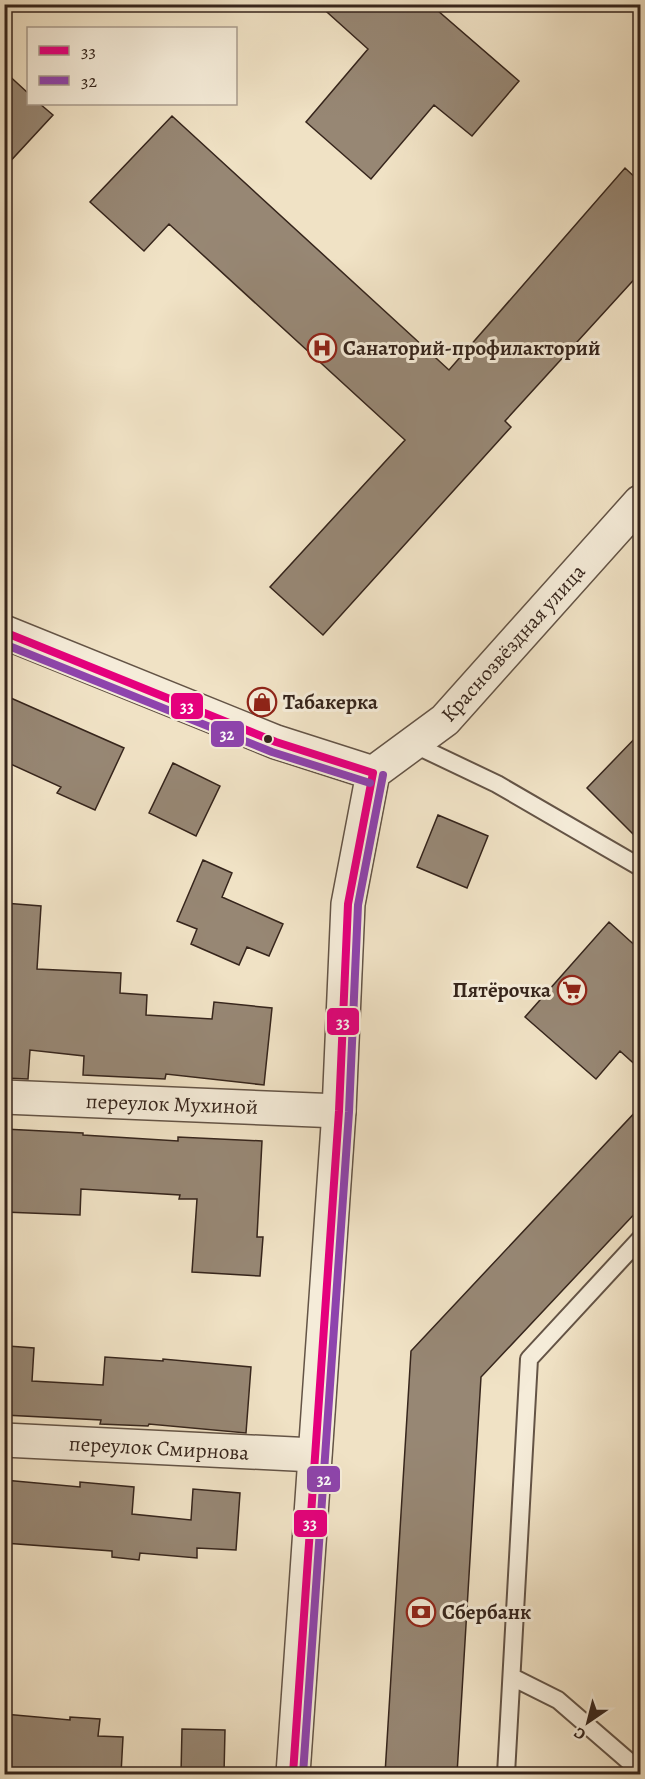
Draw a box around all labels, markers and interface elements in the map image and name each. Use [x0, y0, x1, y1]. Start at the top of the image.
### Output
legend [27, 27, 237, 105]
text: 33 [81, 39, 96, 63]
text: 32 [81, 69, 97, 93]
hospital icon: Cанаторий-профилакторий [306, 332, 338, 364]
place label: Cанаторий-профилакторий [343, 334, 601, 362]
street label: Краснозвёздная улица [435, 558, 592, 728]
shop icon: Табакерка [246, 686, 278, 718]
place label: Табакерка [283, 688, 378, 716]
line badge: 33 [170, 692, 204, 720]
text: 33 [180, 696, 194, 718]
line badge: 32 [210, 720, 245, 748]
text: 32 [220, 724, 235, 746]
unlabelled marker [262, 733, 274, 745]
supermarket icon: Пятёрочка [556, 974, 588, 1006]
place label: Пятёрочка [453, 976, 551, 1004]
line badge: 33 [326, 1007, 360, 1036]
text: 33 [336, 1012, 350, 1034]
street label: переулок Мухиной [85, 1087, 259, 1121]
street label: переулок Смирнова [68, 1429, 250, 1467]
line badge: 32 [306, 1465, 341, 1493]
text: 32 [317, 1469, 332, 1491]
line badge: 33 [293, 1509, 328, 1538]
text: 33 [303, 1513, 317, 1535]
bank icon: Сбербанк [405, 1596, 437, 1628]
place label: Сбербанк [442, 1598, 531, 1626]
north arrow [558, 1692, 618, 1752]
text: С [570, 1722, 590, 1745]

